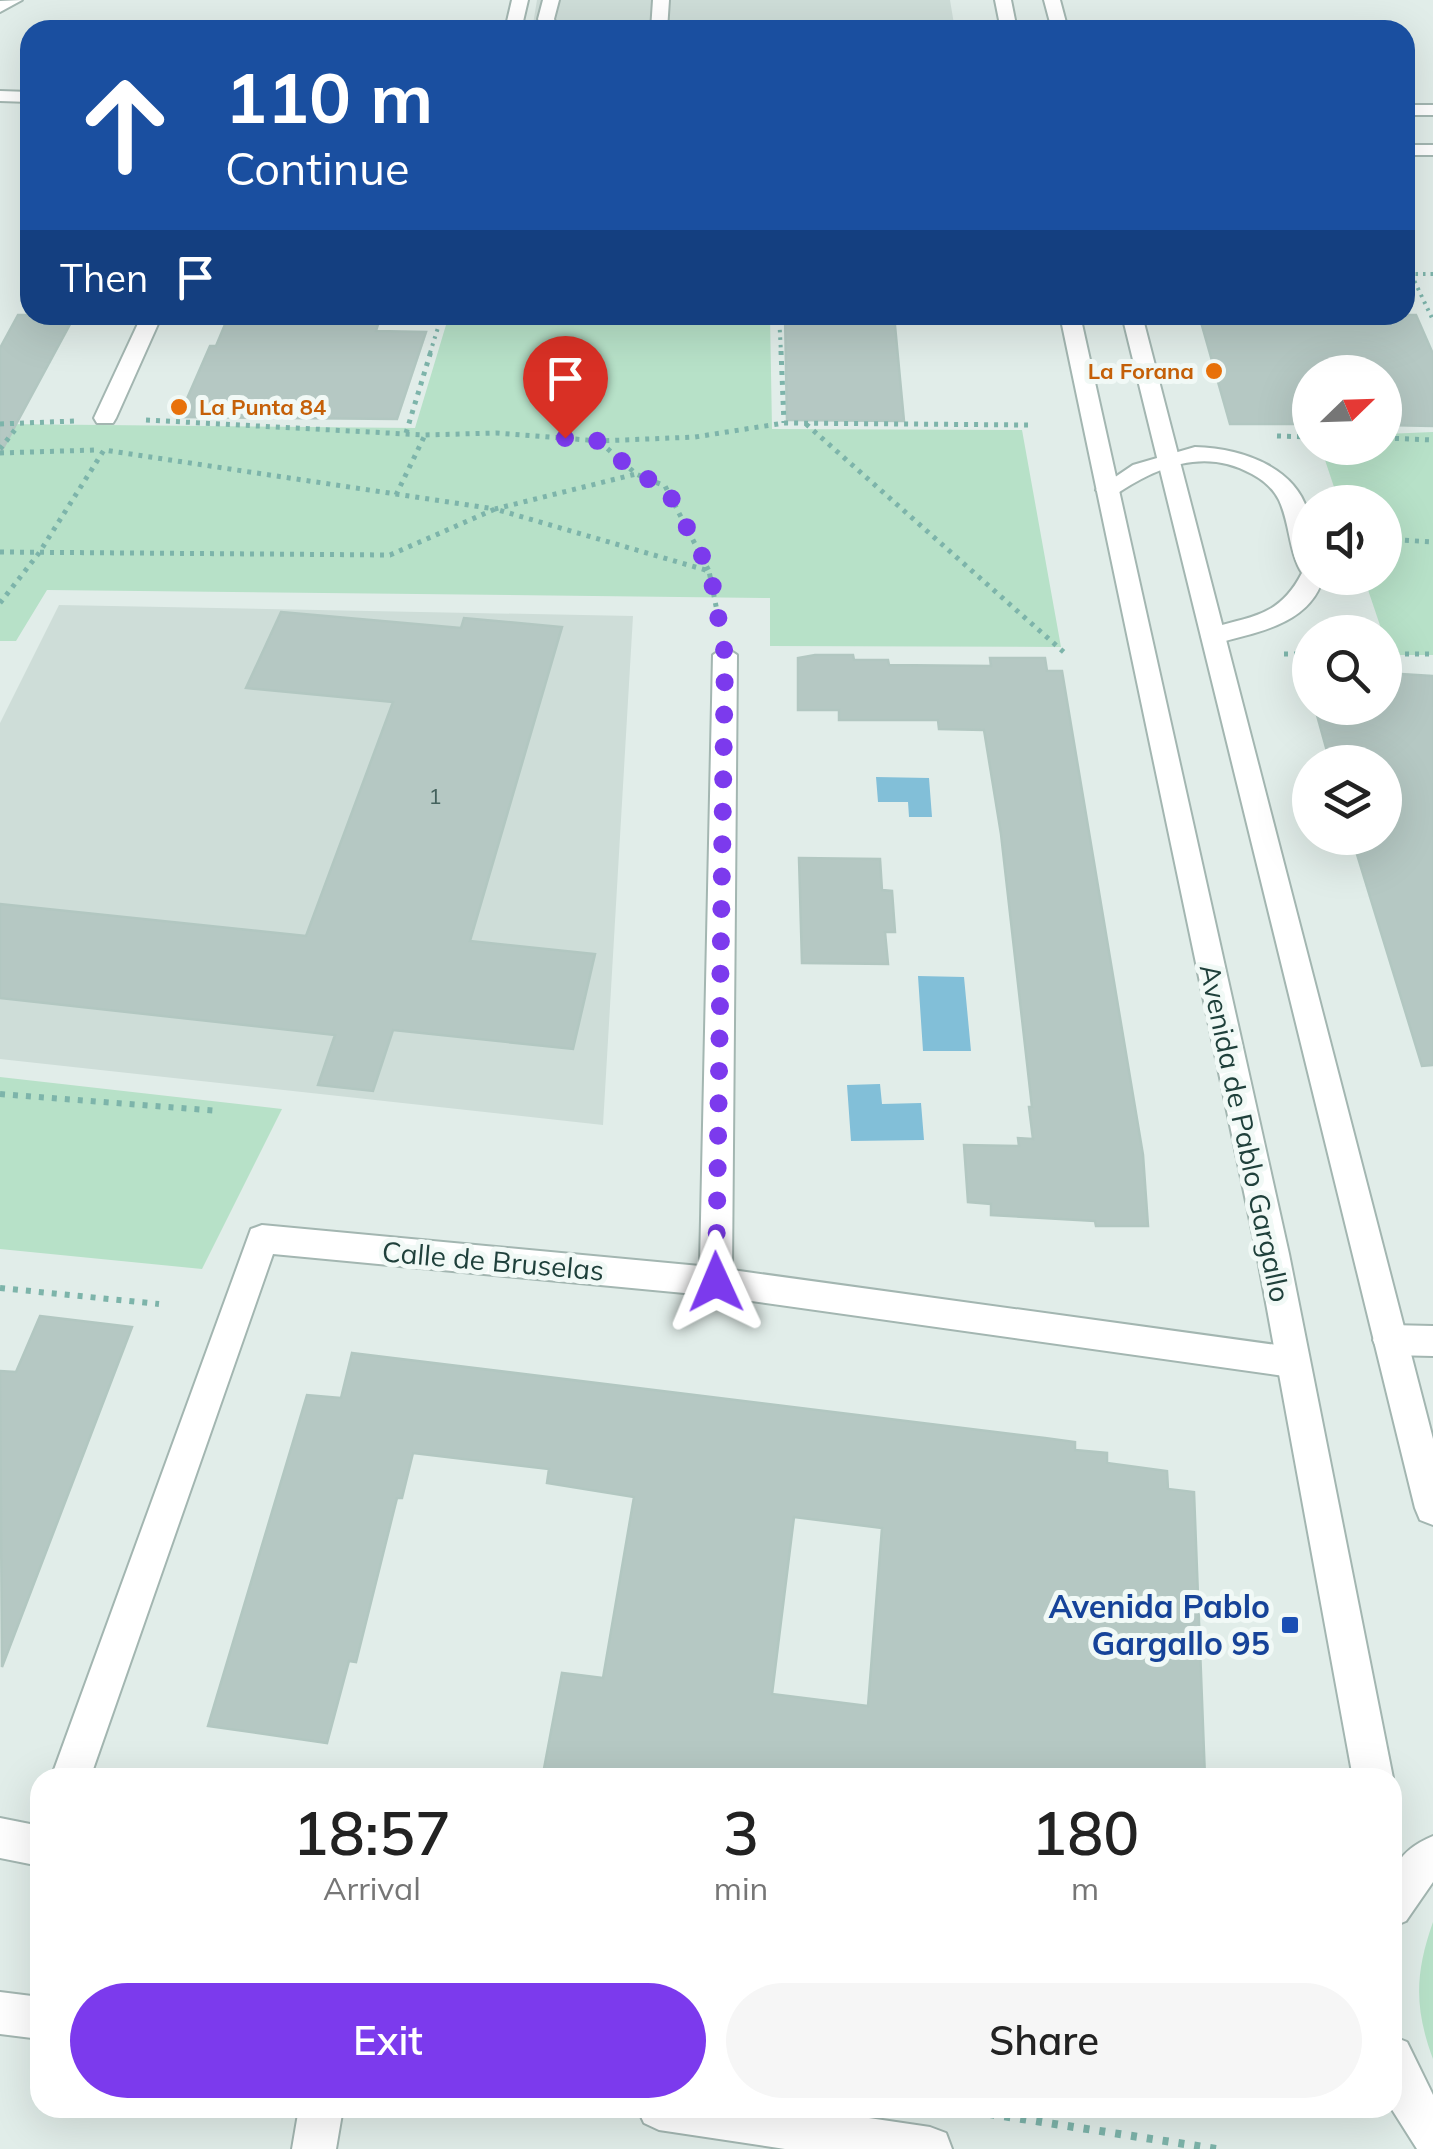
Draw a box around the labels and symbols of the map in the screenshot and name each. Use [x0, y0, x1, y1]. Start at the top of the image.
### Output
pin [523, 336, 608, 439]
north arrow [1292, 355, 1402, 465]
place label: La Forana [1088, 357, 1194, 385]
marker: La Forana [1203, 360, 1225, 382]
place label: La Punta 84 [199, 393, 326, 421]
marker: La Punta 84 [168, 396, 190, 418]
house number: 1 [428, 782, 442, 810]
street label: Avenida de Pablo Gargallo [1193, 961, 1298, 1305]
position arrow [664, 1230, 768, 1334]
street label: Calle de Bruselas [381, 1233, 605, 1288]
place label: Avenida Pablo Gargallo 95 [1049, 1586, 1270, 1663]
marker: Avenida Pablo Gargallo 95 [1279, 1614, 1301, 1636]

